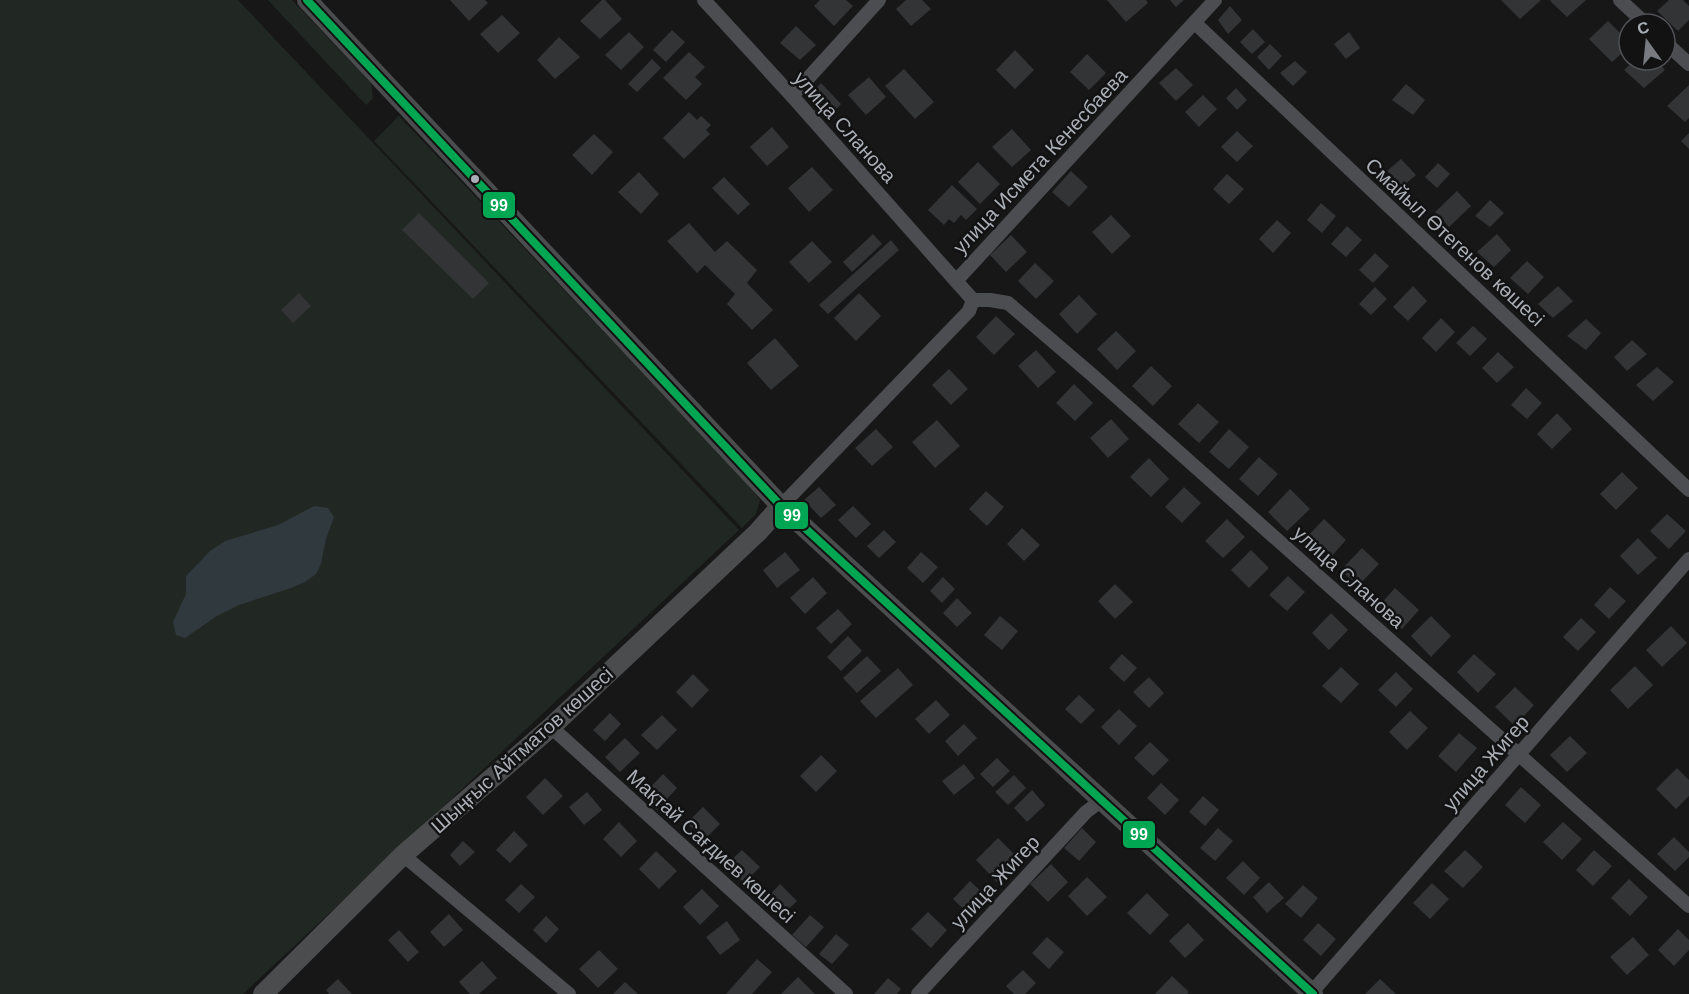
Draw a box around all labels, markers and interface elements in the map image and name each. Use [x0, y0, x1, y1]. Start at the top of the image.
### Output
north arrow [1617, 12, 1677, 72]
text: С [1635, 18, 1651, 38]
street label: улица Исмета Кенесбаева [949, 63, 1132, 258]
street label: улица Сланова [789, 67, 901, 188]
street label: Смайыл Өтегенов көшесі [1361, 154, 1549, 330]
unlabelled marker [469, 173, 481, 185]
line badge: 99 [482, 191, 516, 219]
text: 99 [490, 197, 508, 214]
line badge: 99 [774, 501, 809, 530]
text: 99 [783, 507, 801, 524]
street label: улица Сланова [1289, 521, 1410, 633]
street label: Шыңғыс Айтматов көшесі [427, 663, 617, 837]
street label: улица Жигер [1439, 711, 1533, 815]
street label: Мақтай Сағдиев көшесі [623, 765, 799, 927]
line badge: 99 [1122, 820, 1156, 849]
text: 99 [1130, 826, 1148, 843]
street label: улица Жигер [946, 831, 1044, 933]

